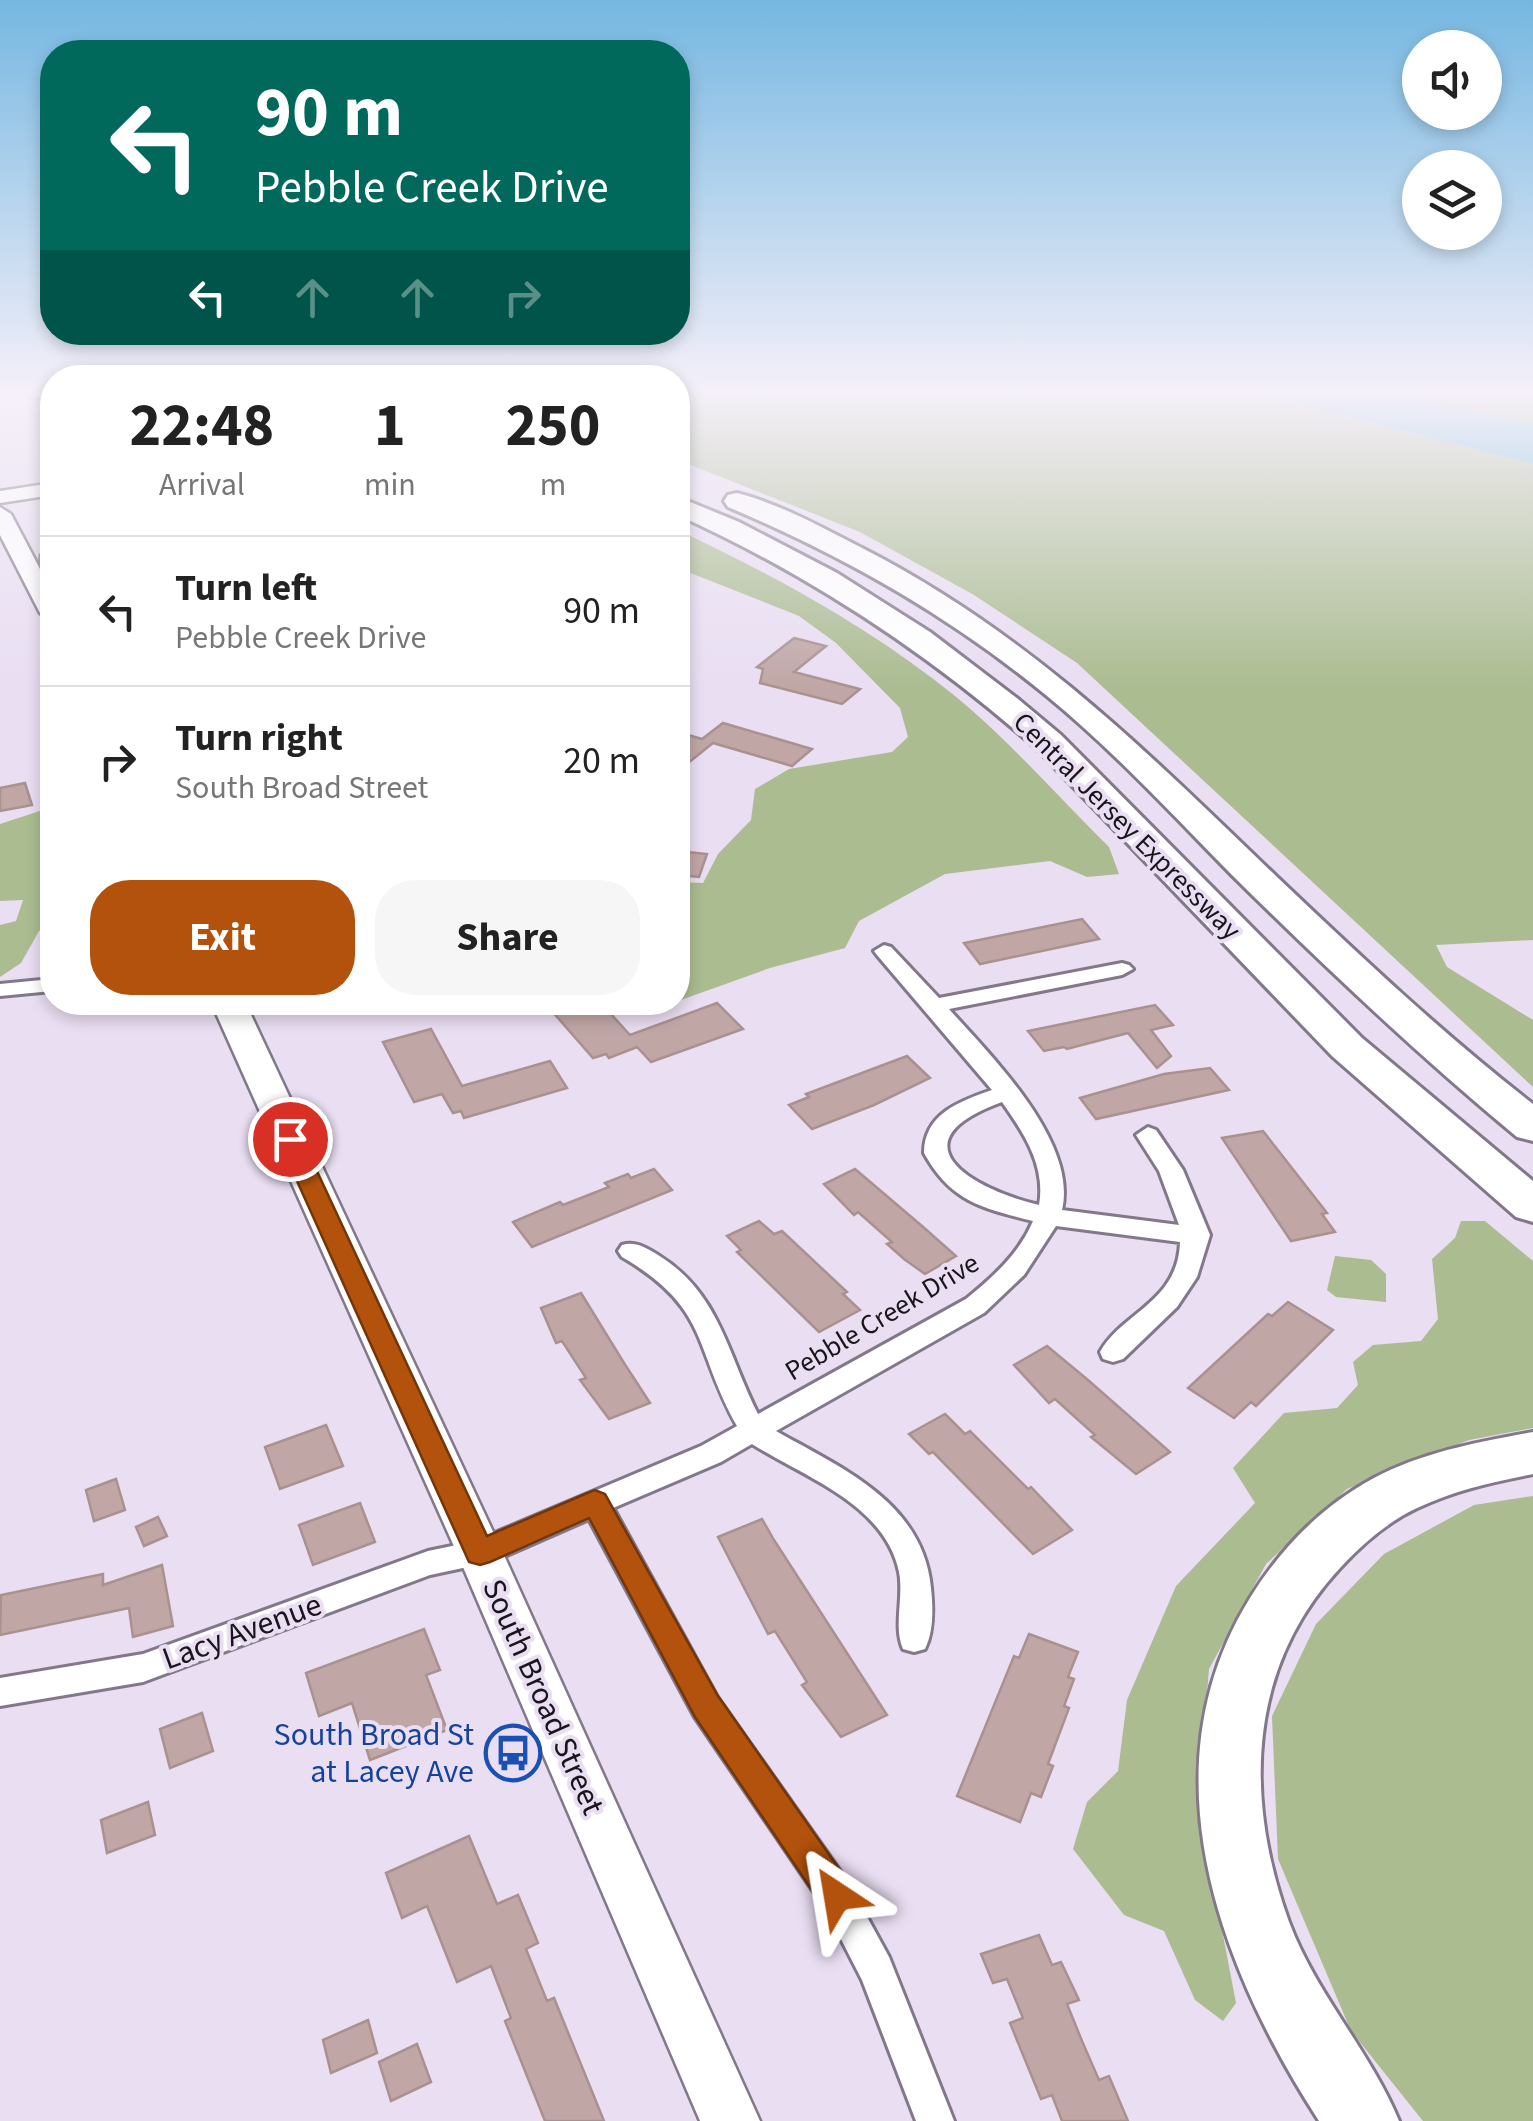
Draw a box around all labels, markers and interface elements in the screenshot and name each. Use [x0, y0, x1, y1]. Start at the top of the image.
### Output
map controls [1402, 30, 1502, 250]
button: sound [1402, 30, 1502, 130]
text: 90 m [255, 63, 403, 163]
icon: left [90, 80, 220, 210]
button: layers [1402, 150, 1502, 250]
text: Pebble Creek Drive [255, 156, 609, 220]
icon: left [180, 270, 235, 325]
icon: ahead [285, 270, 340, 325]
icon: ahead [390, 270, 445, 325]
icon: right [495, 270, 550, 325]
text: 22:48 [130, 384, 274, 469]
text: 1 [374, 384, 406, 469]
text: 250 [505, 384, 600, 469]
text: Arrival [159, 462, 245, 508]
text: min [364, 462, 416, 508]
text: m [540, 462, 566, 508]
text: Turn left [175, 561, 317, 615]
icon: left [90, 584, 145, 639]
text: 90 m [563, 584, 640, 638]
text: Pebble Creek Drive [175, 615, 426, 661]
street label: Central Jersey Expressway [1004, 703, 1250, 949]
text: Turn right [175, 711, 343, 765]
icon: right [90, 734, 145, 789]
text: 20 m [563, 734, 640, 788]
text: South Broad Street [175, 765, 428, 811]
button: Exit [90, 880, 355, 995]
button: Share [375, 880, 640, 995]
pin [248, 1097, 333, 1182]
icon: arrive [263, 1112, 318, 1167]
street label: Pebble Creek Drive [777, 1243, 987, 1391]
street label: South Broad Street [470, 1572, 616, 1822]
street label: Lacy Avenue [156, 1582, 328, 1682]
place label: South Broad St at Lacey Ave [274, 1712, 474, 1795]
bus stop icon: South Broad St at Lacey Ave [483, 1723, 543, 1783]
position arrow [785, 1844, 889, 1948]

